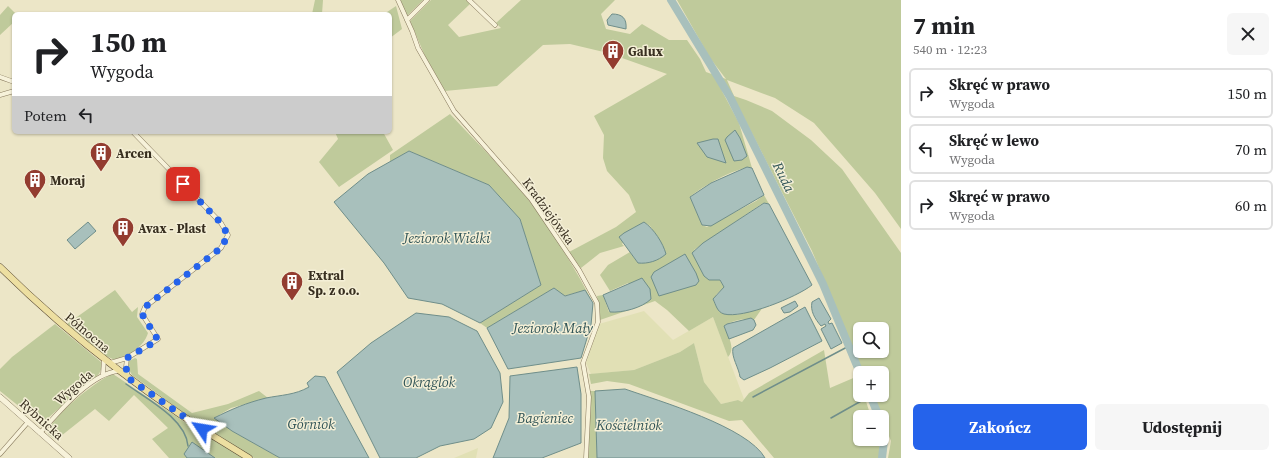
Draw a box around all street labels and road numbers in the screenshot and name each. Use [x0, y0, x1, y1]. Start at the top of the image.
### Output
street label: Kradziejówka [519, 175, 579, 248]
street label: Północna [61, 308, 114, 357]
street label: Wygoda [50, 366, 97, 409]
street label: Rybnicka [16, 395, 68, 444]

